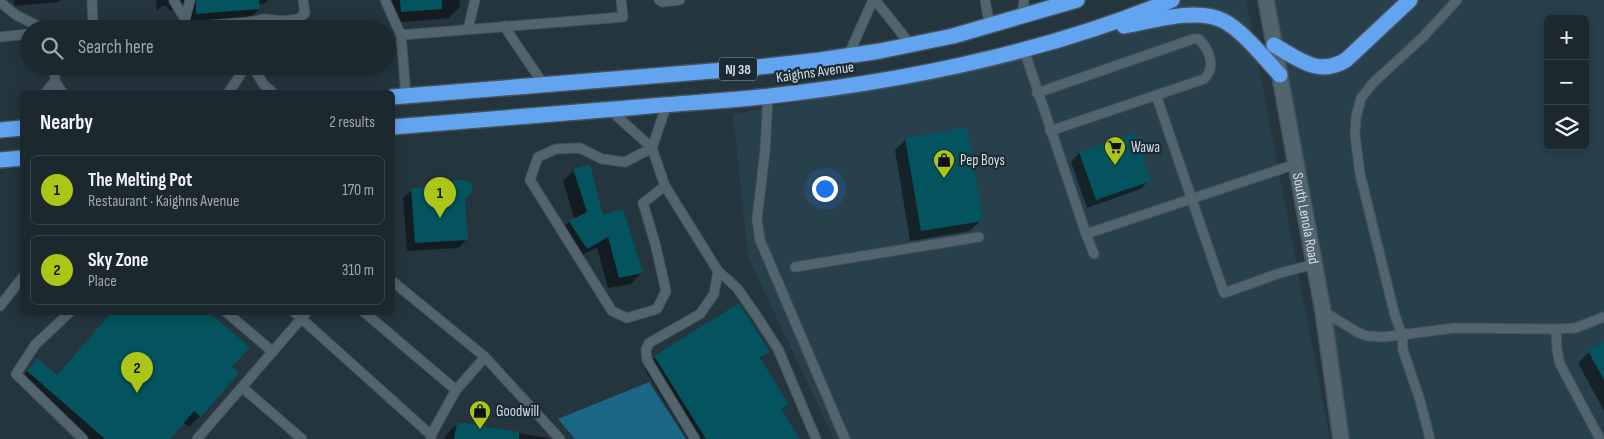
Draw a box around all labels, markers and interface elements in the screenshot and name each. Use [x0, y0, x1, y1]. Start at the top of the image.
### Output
map controls [1544, 15, 1589, 150]
button: + [1544, 15, 1589, 60]
search box [20, 20, 395, 75]
icon: search [38, 34, 66, 62]
text: Search here [78, 36, 154, 59]
road number: NJ 38 [719, 58, 757, 80]
street label: Kaighns Avenue [775, 58, 855, 87]
button: − [1544, 60, 1589, 105]
button: layers [1544, 105, 1589, 150]
text: Nearby [40, 110, 93, 135]
text: 2 results [329, 113, 375, 132]
supermarket icon: Wawa [1103, 135, 1127, 166]
place label: Wawa [1131, 138, 1160, 157]
shop icon: Pep Boys [932, 148, 956, 179]
place label: Pep Boys [960, 151, 1005, 170]
text: The Melting Pot [88, 169, 192, 192]
street label: South Lenola Road [1288, 171, 1323, 266]
your location [812, 176, 838, 202]
pin: 1 [424, 177, 456, 218]
text: 1 [54, 181, 60, 200]
text: 170 m [342, 181, 374, 200]
text: Restaurant · Kaighns Avenue [88, 192, 239, 211]
text: Sky Zone [88, 249, 148, 272]
text: 2 [53, 261, 61, 280]
text: 310 m [342, 261, 374, 280]
text: Place [88, 272, 117, 291]
pin: 2 [121, 352, 153, 393]
shop icon: Goodwill [468, 399, 492, 430]
place label: Goodwill [496, 402, 539, 421]

